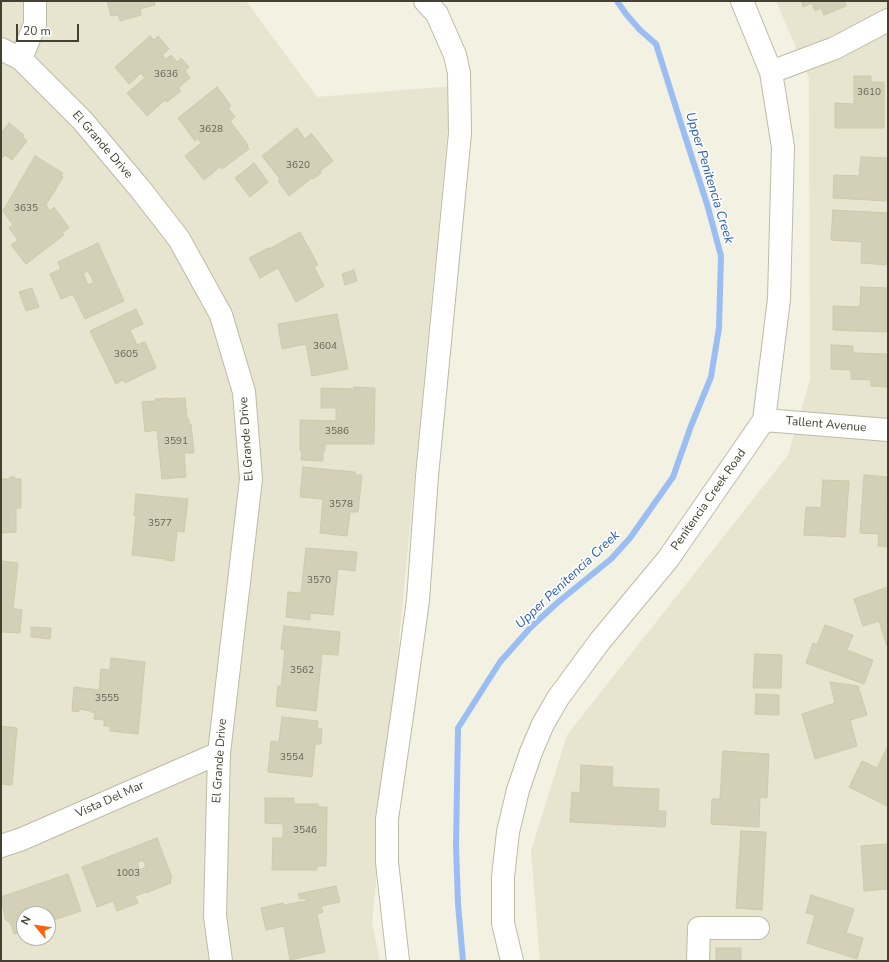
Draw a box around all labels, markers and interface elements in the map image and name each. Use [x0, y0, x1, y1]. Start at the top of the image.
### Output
scale bar [18, 16, 81, 42]
text: 20 m [23, 23, 51, 39]
house number: 3636 [154, 69, 178, 81]
house number: 3610 [857, 87, 881, 99]
street label: El Grande Drive [69, 108, 135, 182]
water label: Upper Penitencia Creek [682, 110, 736, 246]
house number: 3628 [199, 124, 223, 136]
house number: 3620 [286, 160, 310, 172]
house number: 3635 [14, 203, 38, 215]
house number: 3604 [313, 341, 337, 353]
house number: 3605 [114, 349, 138, 361]
street label: El Grande Drive [237, 396, 257, 482]
street label: Tallent Avenue [785, 414, 867, 436]
house number: 3586 [325, 426, 349, 438]
house number: 3591 [164, 436, 188, 448]
street label: Penitencia Creek Road [669, 447, 749, 553]
house number: 3578 [329, 499, 353, 511]
house number: 3577 [148, 518, 172, 530]
water label: Upper Penitencia Creek [513, 528, 623, 632]
house number: 3570 [307, 575, 331, 587]
house number: 3562 [290, 665, 314, 677]
house number: 3555 [95, 693, 119, 705]
street label: El Grande Drive [210, 718, 230, 804]
house number: 3554 [280, 752, 304, 764]
street label: Vista Del Mar [74, 779, 146, 821]
house number: 3546 [293, 825, 317, 837]
house number: 1003 [116, 868, 140, 880]
north arrow [16, 906, 56, 946]
text: N [17, 913, 34, 928]

